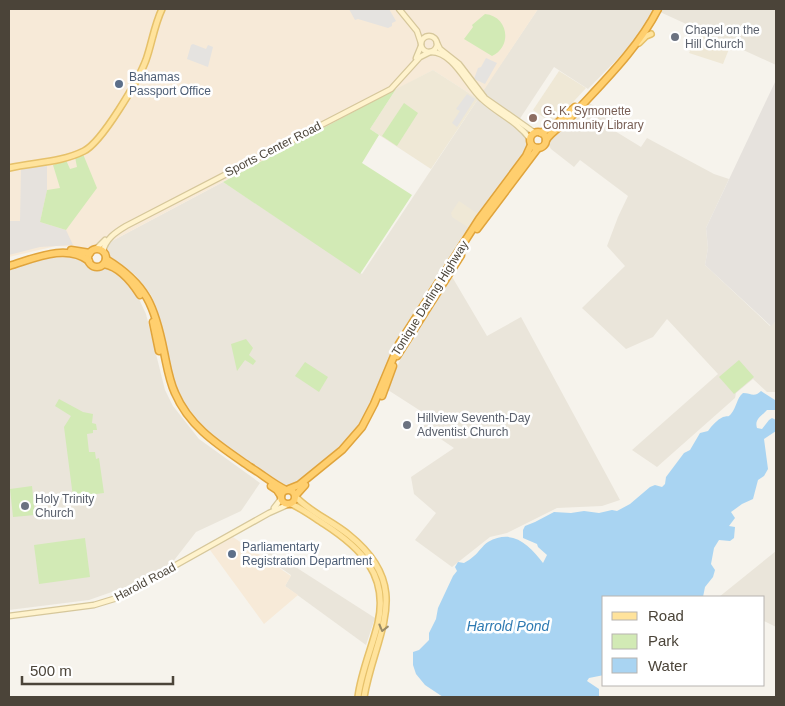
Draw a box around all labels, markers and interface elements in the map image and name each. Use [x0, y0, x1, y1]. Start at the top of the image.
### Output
place label: Chapel on the Hill Church [685, 23, 760, 51]
marker: Chapel on the Hill Church [669, 31, 681, 43]
place label: Bahamas Passport Office [129, 70, 211, 98]
marker: Bahamas Passport Office [113, 78, 125, 90]
place label: G. K. Symonette Community Library [543, 104, 644, 132]
marker: G. K. Symonette Community Library [527, 112, 539, 124]
street label: Sports Center Road [223, 119, 323, 179]
street label: Tonique Darling Highway [389, 238, 471, 358]
place label: Hillview Seventh-Day Adventist Church [417, 411, 530, 439]
marker: Hillview Seventh-Day Adventist Church [401, 419, 413, 431]
place label: Holy Trinity Church [35, 492, 94, 520]
marker: Holy Trinity Church [19, 500, 31, 512]
place label: Parliamentarty Registration Department [242, 540, 373, 568]
marker: Parliamentarty Registration Department [226, 548, 238, 560]
street label: Harold Road [112, 560, 178, 604]
legend [602, 596, 765, 686]
text: Road [648, 607, 684, 624]
water label: Harrold Pond [467, 618, 550, 634]
one-way arrow [378, 624, 389, 633]
text: Park [648, 632, 679, 649]
scale bar [22, 654, 174, 686]
text: Water [648, 657, 687, 674]
text: 500 m [30, 662, 72, 679]

